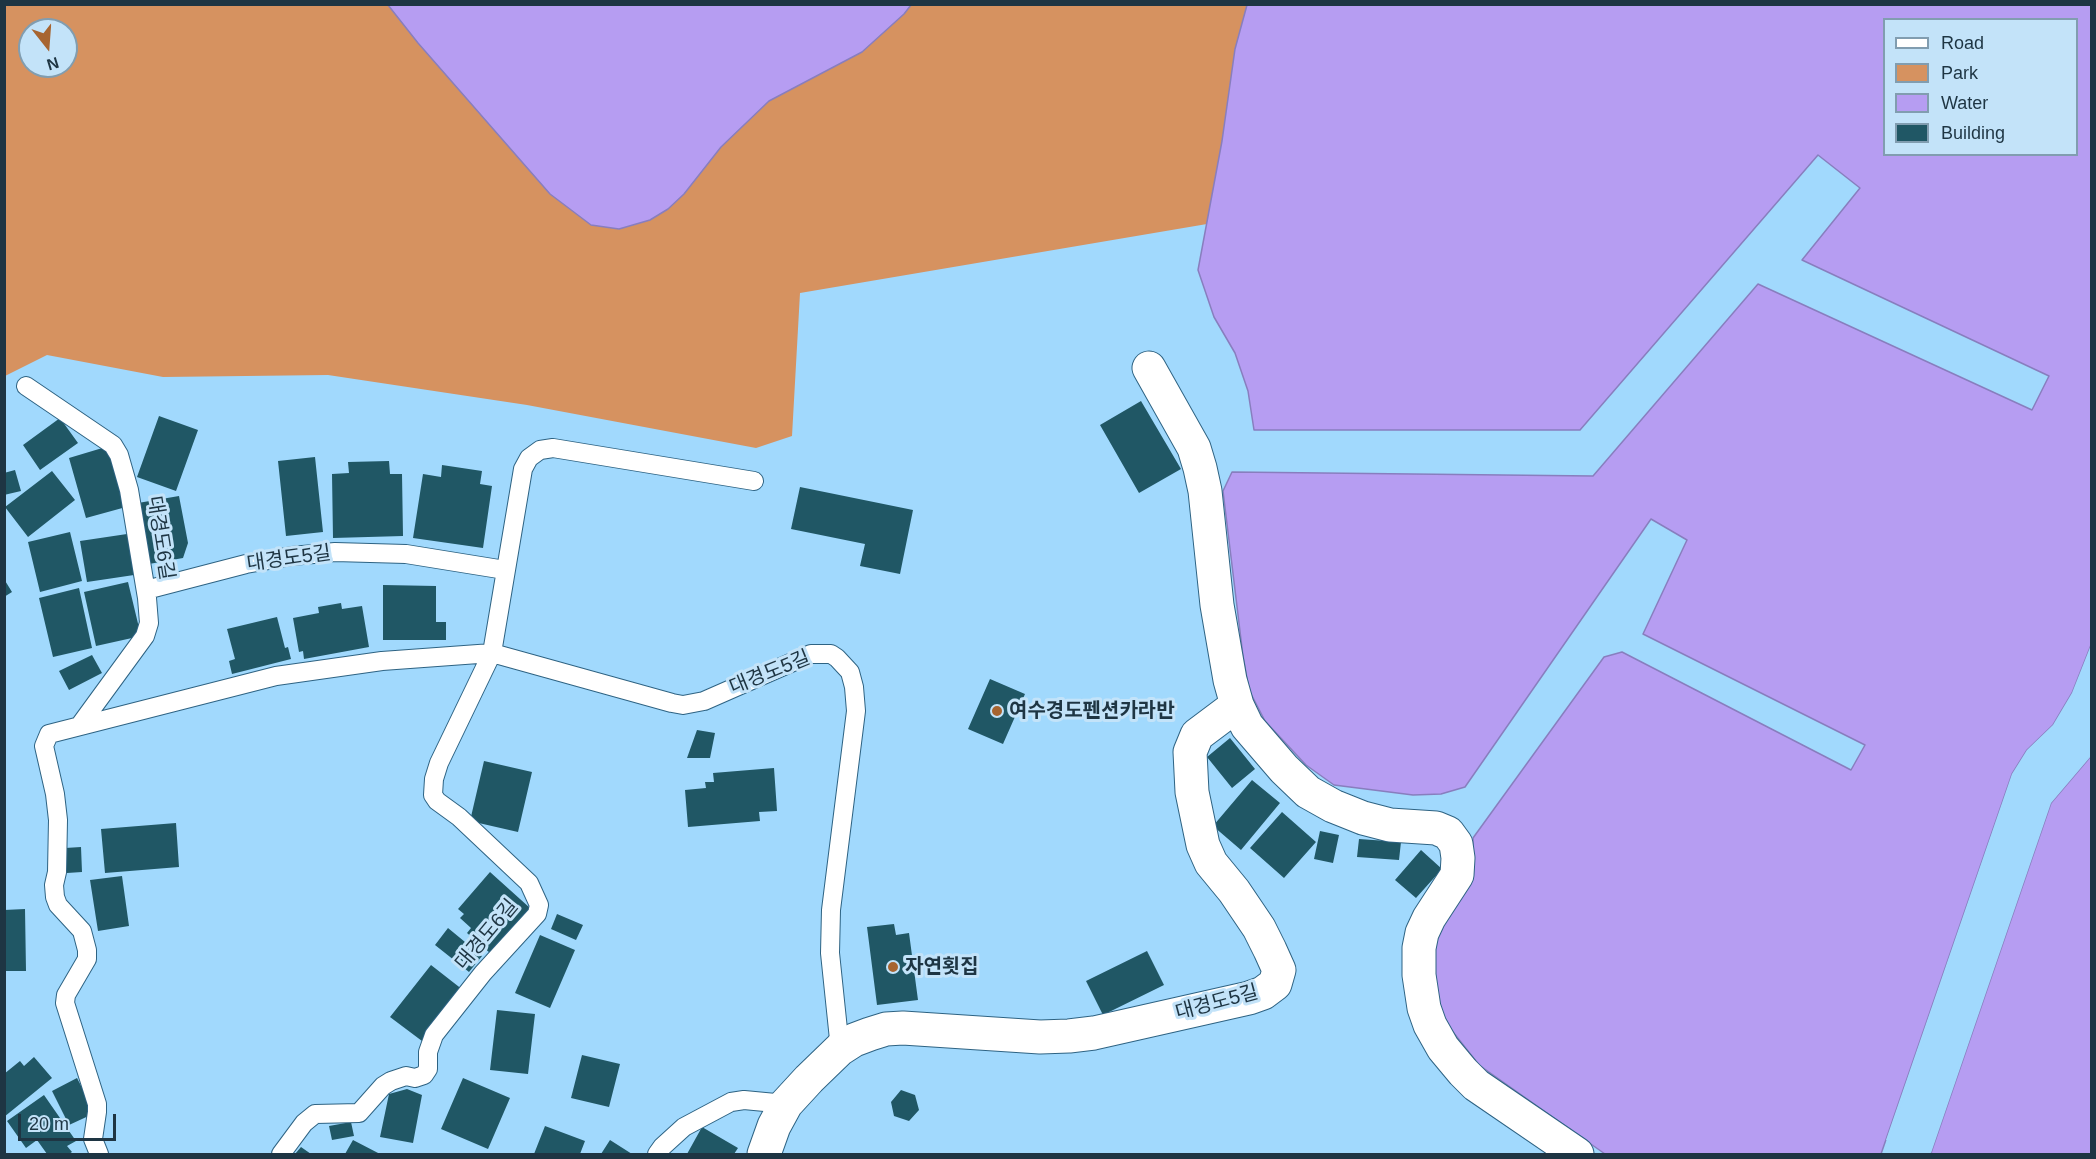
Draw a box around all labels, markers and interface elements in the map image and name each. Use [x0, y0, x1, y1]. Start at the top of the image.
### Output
north arrow [18, 18, 78, 78]
legend [1883, 18, 2078, 156]
text: Road [1941, 33, 1984, 53]
text: N [45, 54, 61, 74]
text: Park [1941, 63, 1978, 83]
text: Water [1941, 93, 1988, 113]
text: Building [1941, 123, 2005, 143]
street label: 대경도6길 [142, 494, 178, 582]
street label: 대경도5길 [245, 541, 333, 577]
street label: 대경도5길 [726, 646, 814, 700]
place label: 여수경도펜션카라반 [1009, 699, 1175, 723]
marker: 여수경도펜션카라반 [990, 704, 1004, 718]
street label: 대경도6길 [451, 895, 523, 975]
place label: 자연횟집 [905, 955, 979, 979]
marker: 자연횟집 [886, 960, 900, 974]
street label: 대경도5길 [1173, 980, 1261, 1026]
scale bar [21, 1102, 118, 1140]
text: 20 m [29, 1114, 69, 1134]

